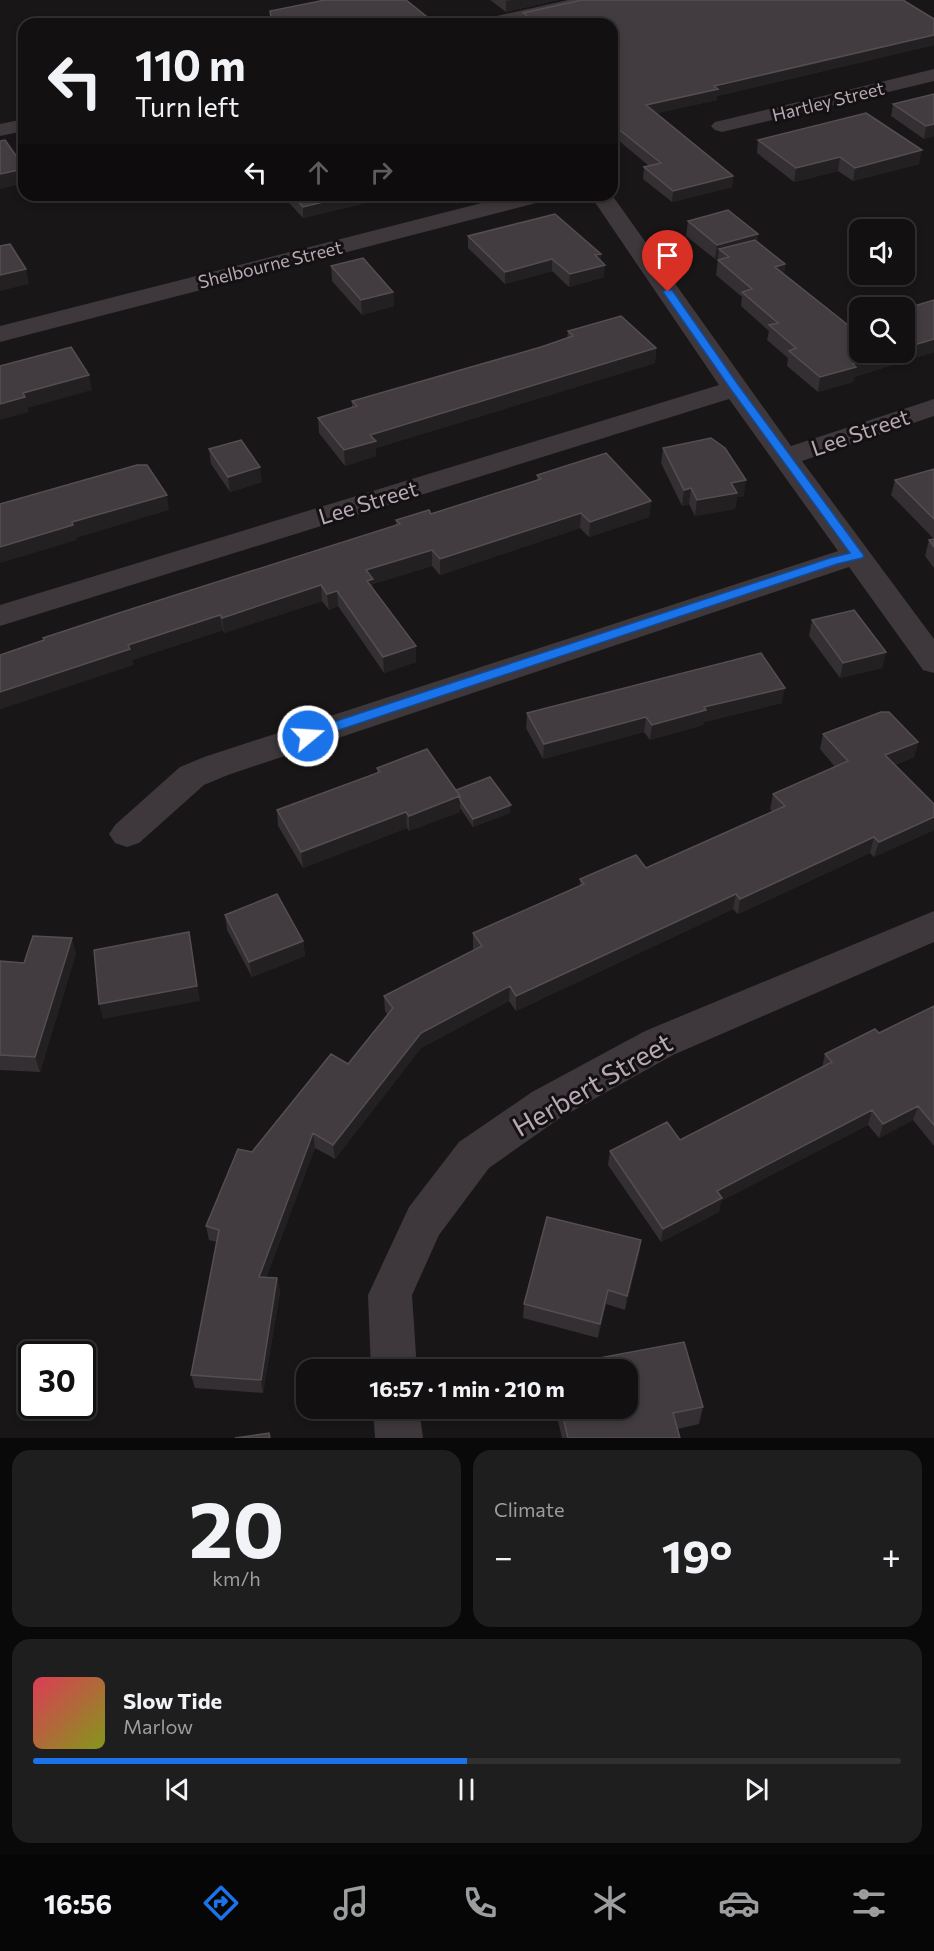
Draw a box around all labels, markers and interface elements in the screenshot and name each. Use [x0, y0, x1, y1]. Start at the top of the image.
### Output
text: 110 m [135, 38, 246, 90]
icon: left [36, 42, 114, 120]
street label: Hartley Street [770, 76, 886, 126]
text: Turn left [135, 90, 239, 123]
icon: left [239, 156, 272, 189]
icon: ahead [302, 156, 335, 189]
icon: right [365, 156, 398, 189]
map controls [849, 219, 915, 363]
button: sound [849, 219, 915, 285]
pin [642, 230, 693, 292]
street label: Shelbourne Street [196, 235, 344, 293]
icon: arrive [651, 239, 684, 272]
button: search [849, 297, 915, 363]
street label: Lee Street [807, 403, 913, 461]
street label: Lee Street [315, 474, 421, 530]
position arrow [276, 704, 340, 768]
street label: Herbert Street [506, 1025, 678, 1143]
speed limit sign: 30 [18, 1341, 96, 1419]
text: 16:57 · 1 min · 210 m [369, 1375, 565, 1402]
text: 20 [189, 1479, 284, 1574]
text: Climate [494, 1497, 564, 1521]
text: 19° [662, 1527, 732, 1582]
text: − [494, 1535, 513, 1576]
text: + [882, 1535, 901, 1576]
text: km/h [212, 1566, 261, 1590]
text: Slow Tide [123, 1687, 222, 1714]
text: Marlow [123, 1714, 193, 1738]
icon: previous [161, 1773, 194, 1806]
icon: pause [450, 1773, 483, 1806]
icon: next [740, 1773, 773, 1806]
icon: directions [200, 1882, 242, 1924]
icon: music [330, 1882, 372, 1924]
icon: phone [459, 1882, 501, 1924]
icon: climate [589, 1882, 631, 1924]
icon: car [718, 1882, 760, 1924]
icon: filters [848, 1882, 890, 1924]
text: 16:56 [44, 1887, 112, 1920]

